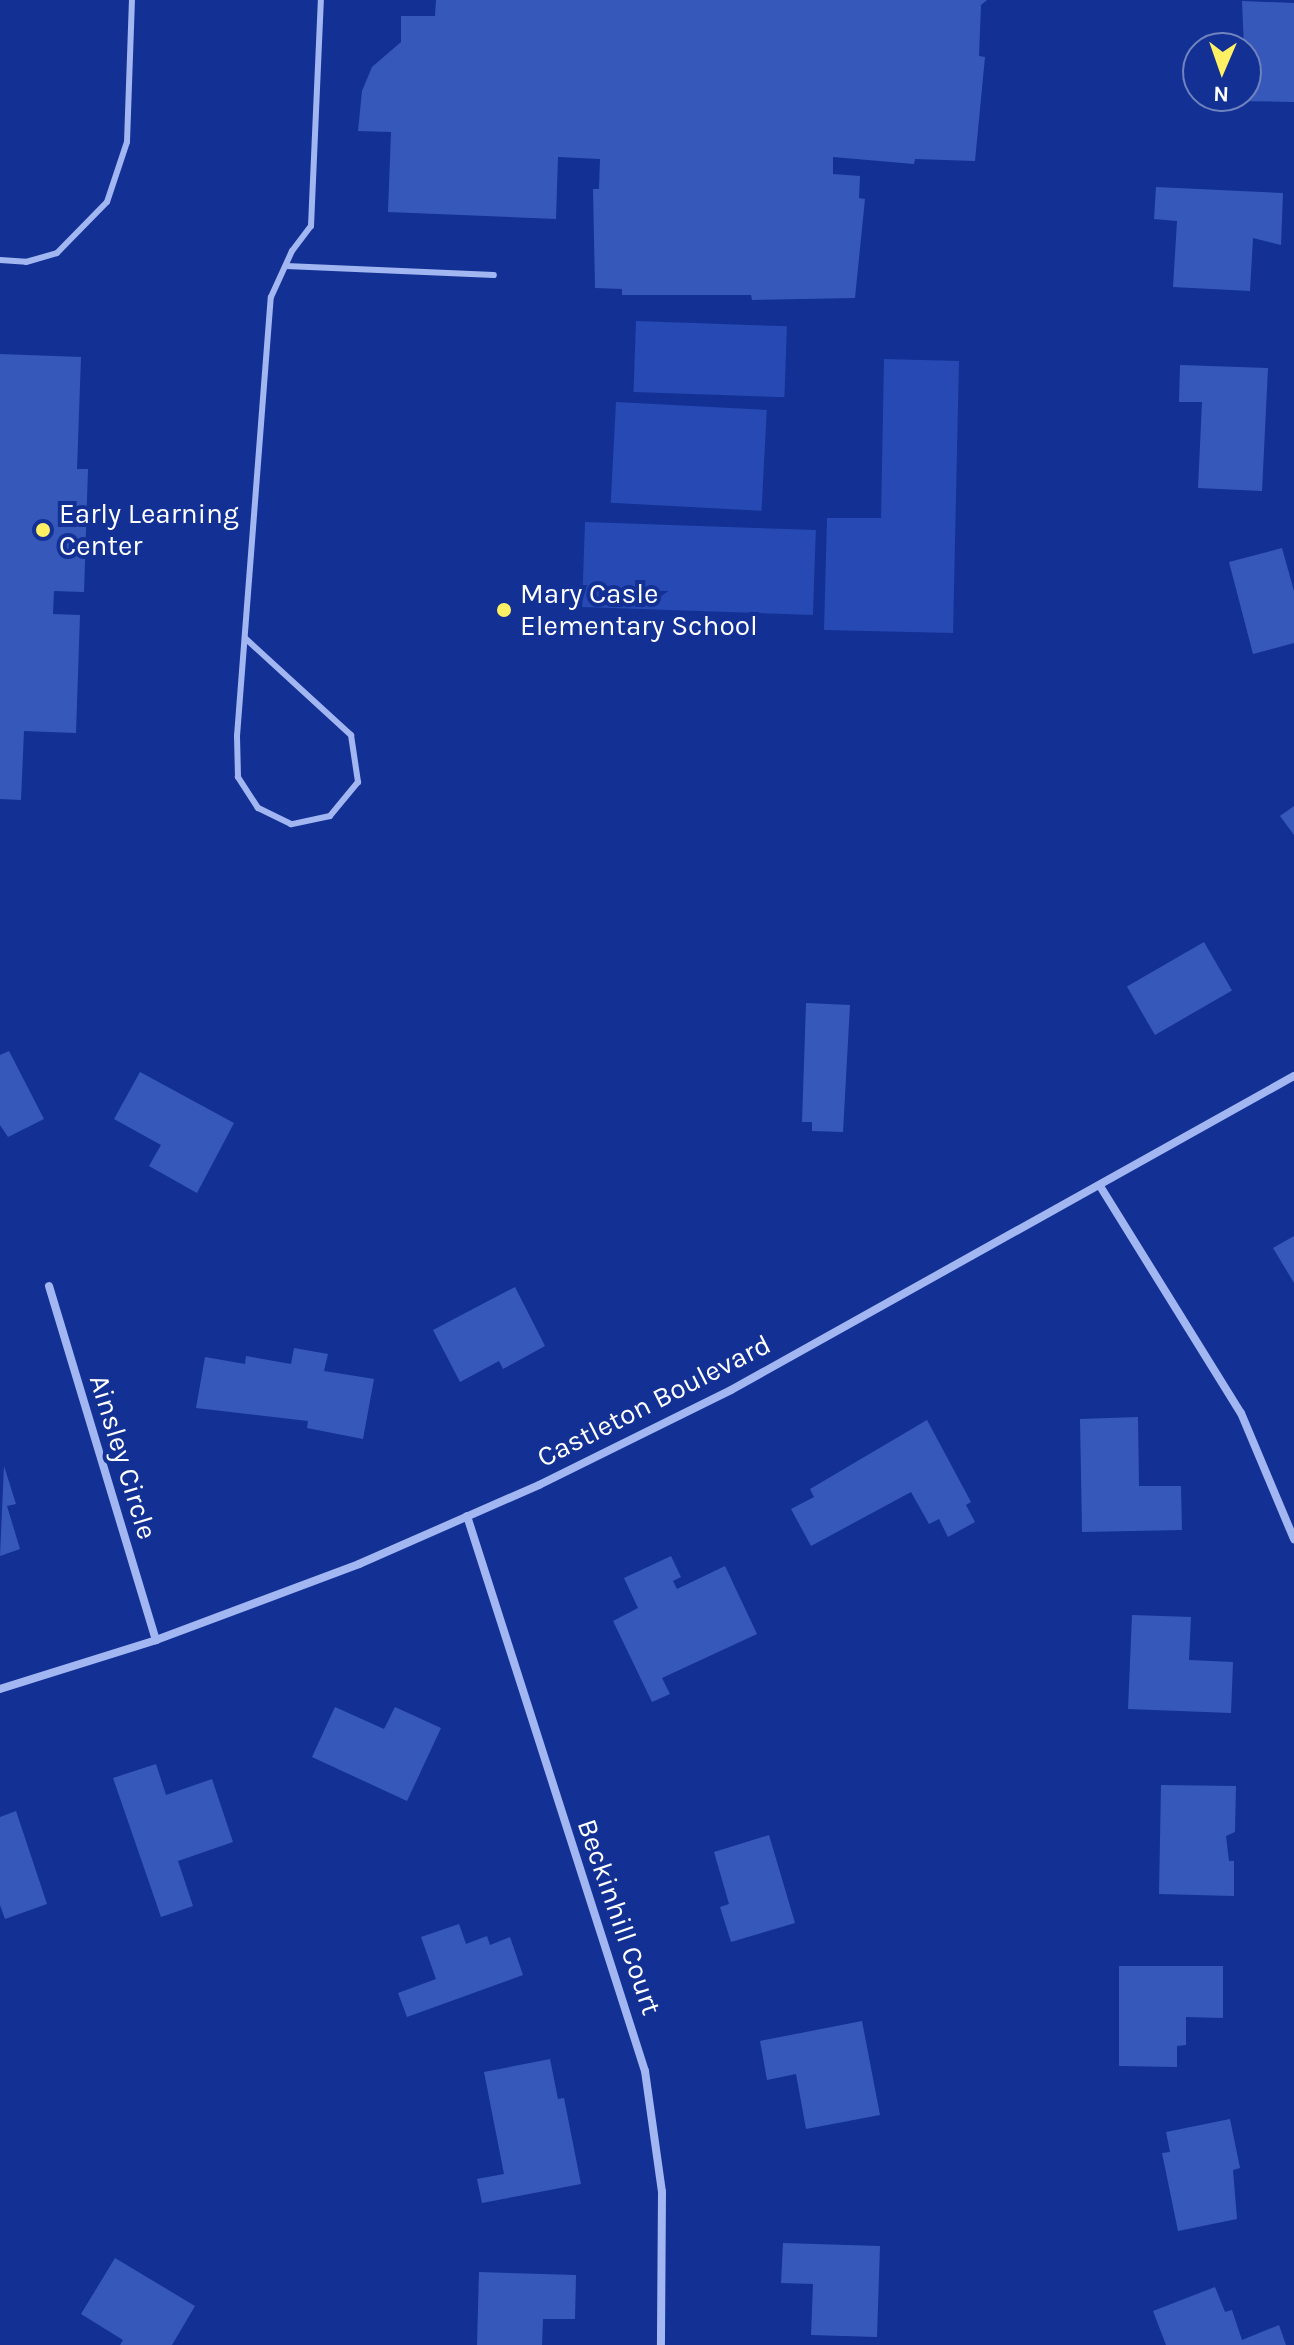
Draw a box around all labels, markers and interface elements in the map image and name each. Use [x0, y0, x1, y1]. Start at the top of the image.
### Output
north arrow [1182, 32, 1262, 112]
text: N [1213, 81, 1230, 107]
place label: Early Learning Center [59, 497, 239, 563]
marker: Early Learning Center [34, 521, 52, 539]
place label: Mary Casle Elementary School [520, 577, 758, 643]
marker: Mary Casle Elementary School [495, 601, 513, 619]
street label: Castleton Boulevard [532, 1328, 776, 1474]
street label: Ainsley Circle [82, 1371, 164, 1543]
street label: Beckinhill Court [570, 1815, 668, 2019]

